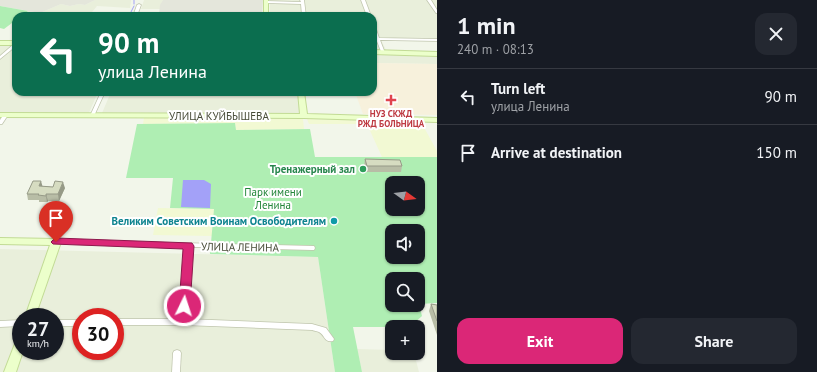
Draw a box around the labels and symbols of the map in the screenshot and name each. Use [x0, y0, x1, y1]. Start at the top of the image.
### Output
marker: НУЗ СКЖД РЖД БОЛЬНИЦА [385, 94, 397, 106]
place label: НУЗ СКЖД РЖД БОЛЬНИЦА [358, 108, 425, 129]
street label: УЛИЦА КУЙБЫШЕВА [169, 109, 269, 123]
place label: Тренажерный зал [270, 162, 355, 176]
marker: Тренажерный зал [358, 164, 368, 174]
north arrow [385, 176, 425, 216]
park label: Парк имени Ленина [244, 185, 302, 212]
pin [39, 201, 73, 242]
place label: Великим Советским Воинам Освободителям [112, 214, 326, 228]
marker: Великим Советским Воинам Освободителям [329, 216, 339, 226]
street label: УЛИЦА ЛЕНИНА [201, 239, 280, 255]
position arrow [163, 285, 205, 327]
speed limit sign: 30 [72, 308, 124, 360]

